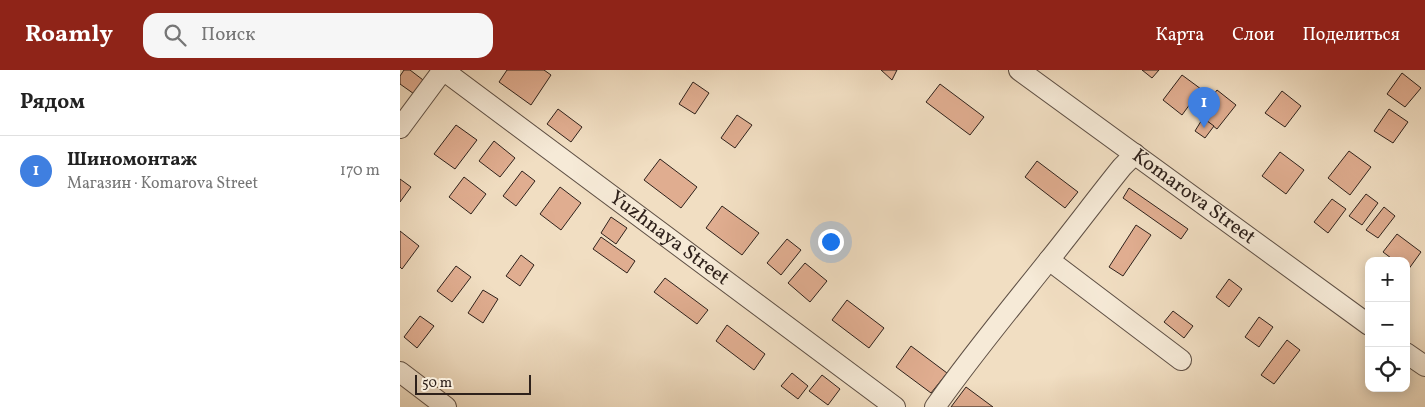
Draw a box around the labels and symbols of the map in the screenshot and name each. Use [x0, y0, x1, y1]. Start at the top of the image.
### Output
pin: 1 [1188, 87, 1220, 128]
street label: Komarova Street [1126, 143, 1261, 252]
street label: Yuzhnaya Street [603, 184, 735, 293]
your location [818, 229, 844, 255]
scale bar [415, 372, 531, 395]

